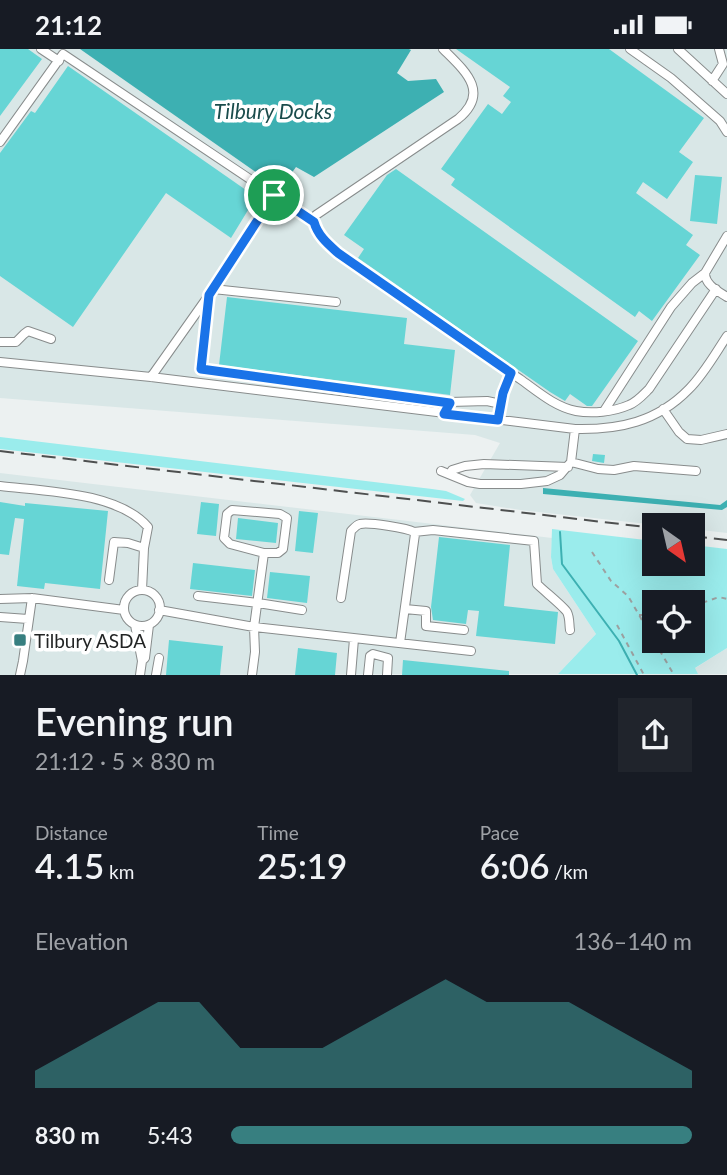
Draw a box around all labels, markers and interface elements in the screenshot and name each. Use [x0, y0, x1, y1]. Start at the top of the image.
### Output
text: 21:12 [35, 9, 102, 41]
water label: Tilbury Docks [214, 98, 332, 123]
pin [244, 165, 304, 225]
icon: arrive [255, 176, 293, 214]
north arrow [642, 513, 705, 576]
map controls [642, 513, 705, 653]
button: locate [642, 590, 705, 653]
place label: Tilbury ASDA [34, 629, 146, 652]
marker: Tilbury ASDA [12, 632, 28, 648]
text: Evening run [35, 698, 234, 744]
button: share [618, 698, 692, 772]
text: 21:12 · 5 × 830 m [35, 747, 215, 775]
text: Distance [35, 821, 108, 844]
text: Time [257, 821, 299, 844]
text: Pace [480, 821, 519, 844]
text: 4.15 [35, 844, 104, 886]
text: 25:19 [257, 844, 347, 886]
text: 6:06 [480, 844, 549, 886]
text: km [104, 860, 134, 883]
text: /km [549, 860, 588, 883]
text: Elevation [35, 927, 128, 955]
text: 136–140 m [574, 927, 692, 955]
text: 830 m [35, 1121, 100, 1149]
text: 5:43 [147, 1121, 193, 1149]

